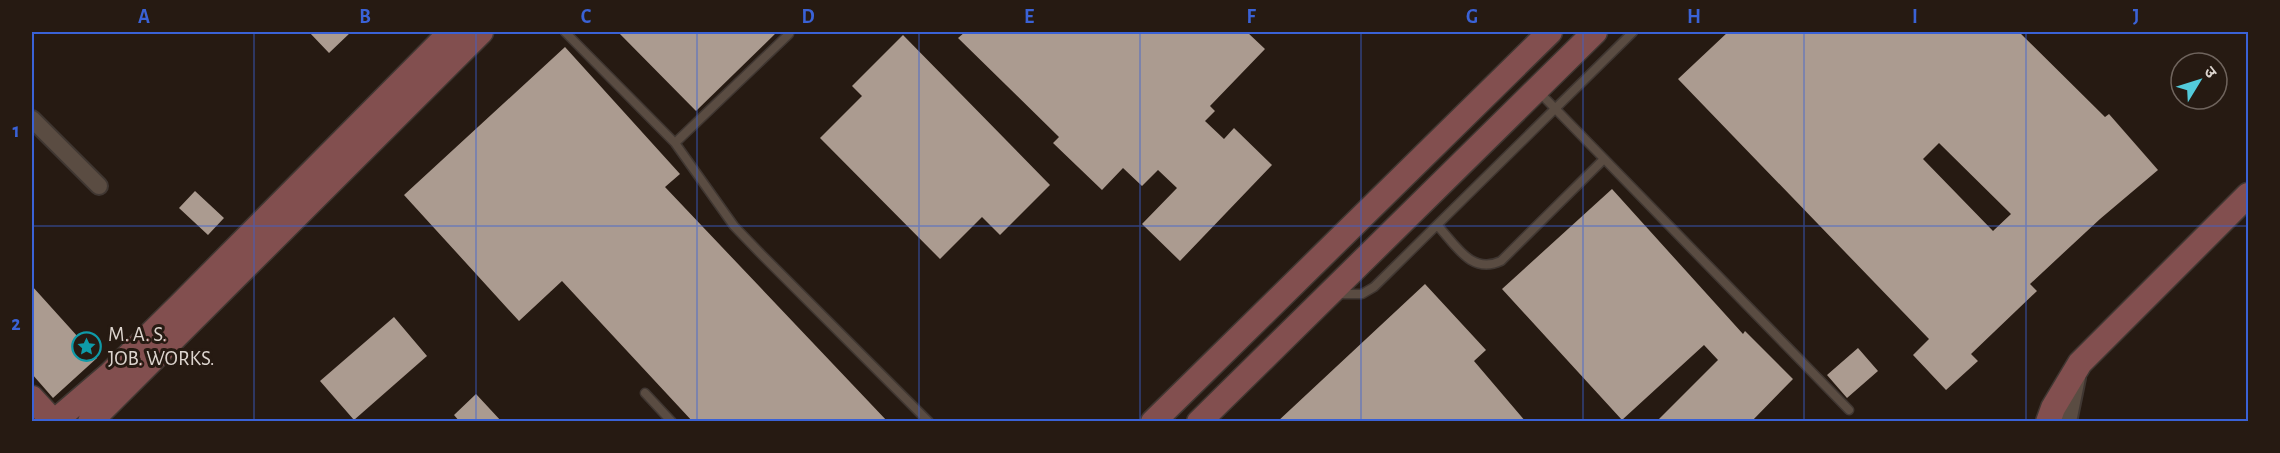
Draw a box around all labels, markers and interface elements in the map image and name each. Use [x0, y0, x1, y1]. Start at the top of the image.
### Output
text: A [138, 7, 150, 27]
text: B [359, 7, 371, 27]
text: C [581, 7, 592, 27]
text: D [801, 7, 815, 27]
text: E [1024, 7, 1034, 27]
text: F [1246, 7, 1256, 27]
text: G [1466, 7, 1478, 27]
text: H [1687, 7, 1701, 27]
text: I [1912, 7, 1918, 27]
text: J [2133, 7, 2139, 27]
north arrow [2169, 51, 2229, 111]
text: उ [2201, 64, 2220, 81]
text: 1 [12, 121, 20, 141]
text: 2 [11, 314, 21, 334]
place label: M. A. S. JOB. WORKS. [108, 324, 215, 369]
place icon: M. A. S. JOB. WORKS. [71, 330, 103, 362]

